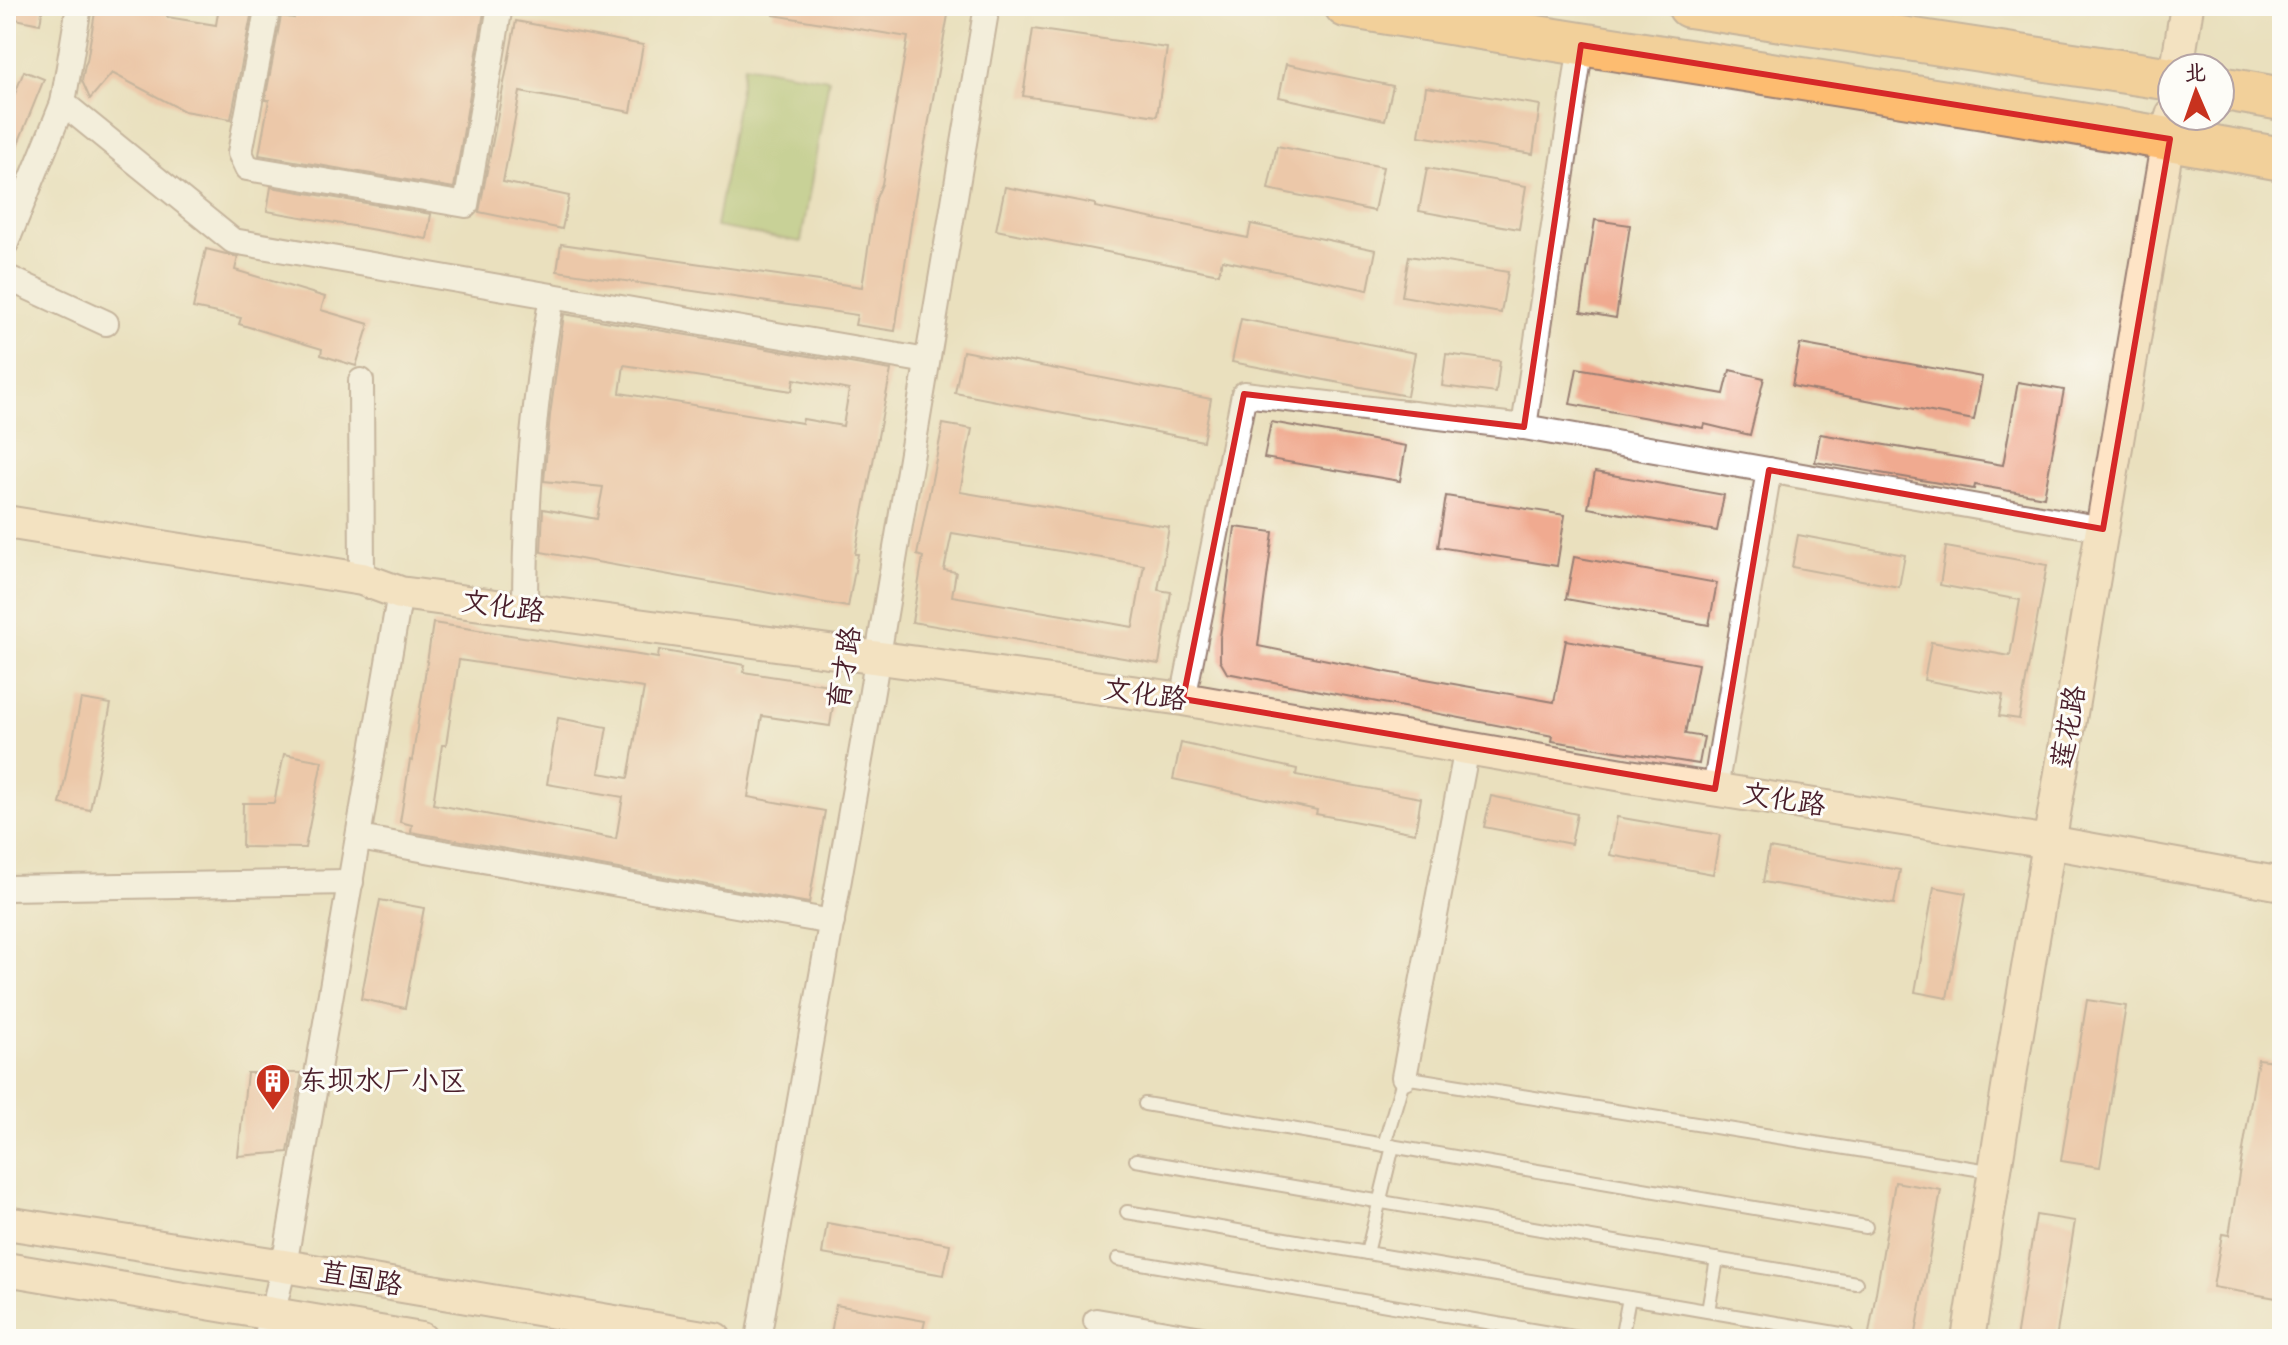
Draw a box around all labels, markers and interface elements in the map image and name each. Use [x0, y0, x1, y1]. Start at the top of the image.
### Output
north arrow [2156, 52, 2236, 132]
text: 北 [2184, 59, 2207, 87]
street label: 文化路 [459, 584, 547, 630]
street label: 育才路 [821, 624, 869, 712]
street label: 文化路 [1101, 672, 1189, 718]
street label: 莲花路 [2044, 683, 2094, 771]
street label: 文化路 [1740, 776, 1828, 824]
building icon: 东坝水厂小区 [254, 1062, 292, 1112]
place label: 东坝水厂小区 [299, 1064, 467, 1099]
street label: 苴国路 [317, 1254, 405, 1304]

